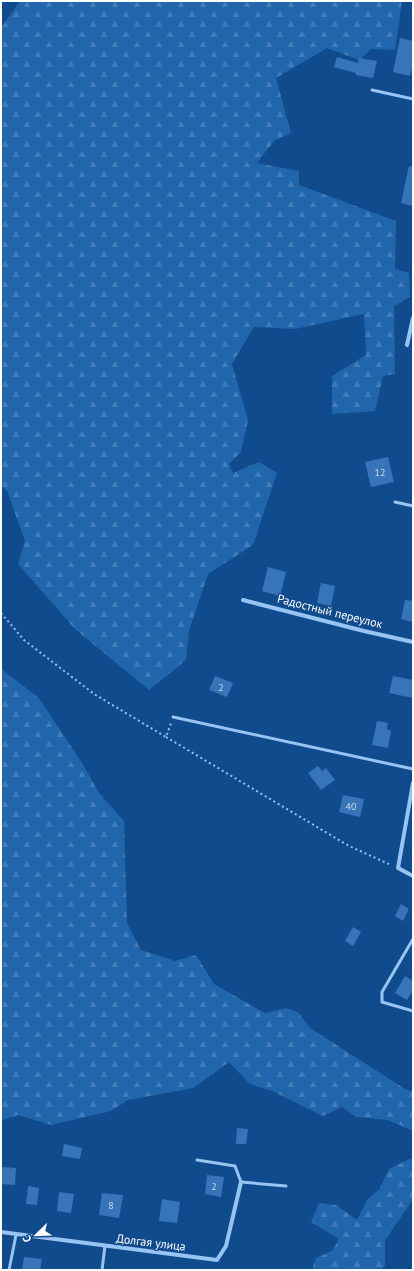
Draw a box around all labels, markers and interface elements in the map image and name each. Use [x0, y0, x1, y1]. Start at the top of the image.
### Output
house number: 12 [375, 466, 385, 479]
street label: Радостный переулок [276, 591, 384, 631]
house number: 2 [218, 681, 224, 694]
house number: 40 [346, 800, 357, 813]
house number: 2 [211, 1180, 217, 1193]
house number: 8 [108, 1199, 114, 1212]
north arrow [16, 1215, 56, 1255]
street label: Долгая улица [115, 1230, 187, 1254]
text: С [19, 1233, 34, 1244]

